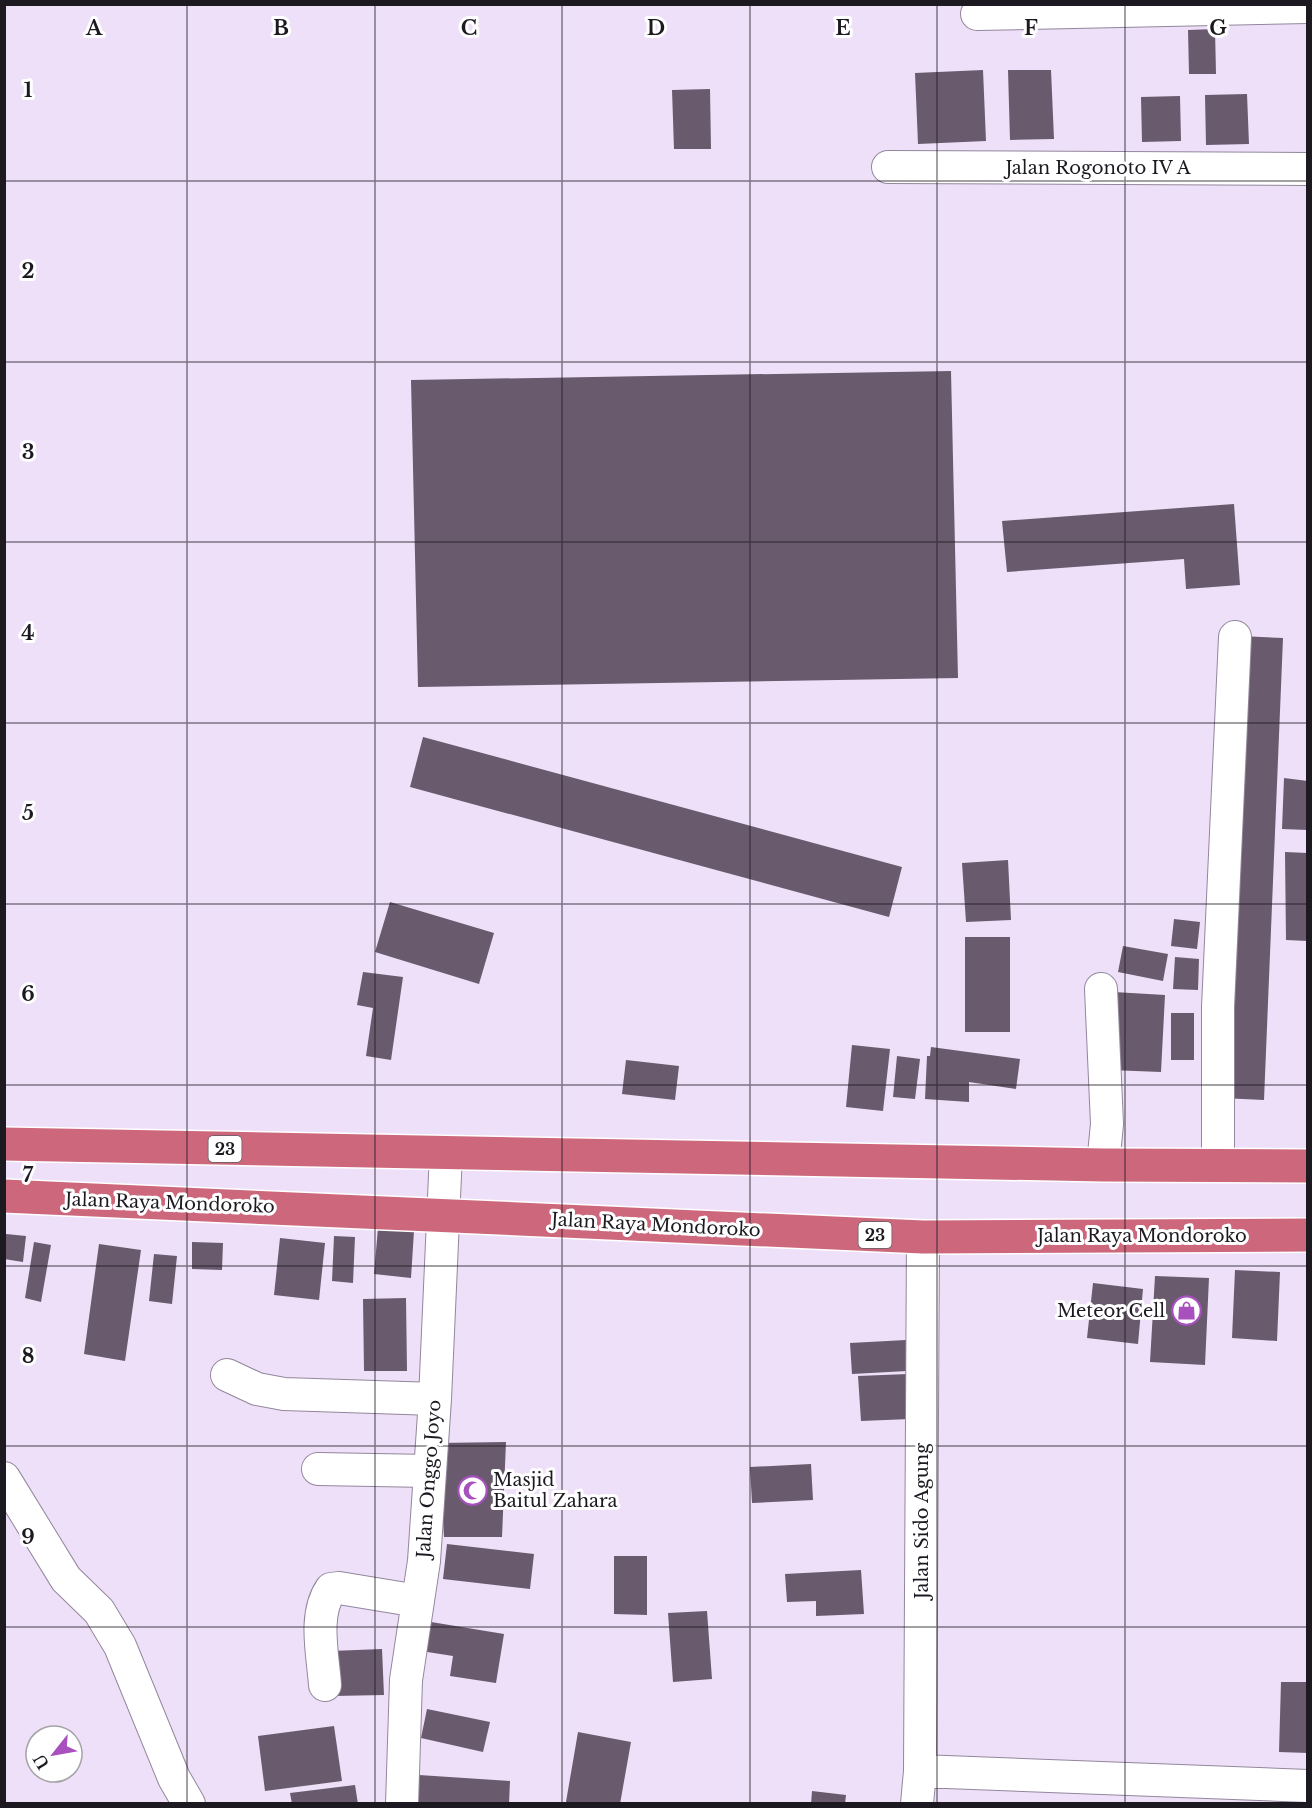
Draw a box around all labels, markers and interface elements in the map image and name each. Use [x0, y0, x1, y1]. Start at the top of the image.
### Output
text: A [85, 16, 103, 40]
text: B [273, 16, 289, 40]
text: C [461, 16, 477, 40]
text: D [647, 16, 665, 40]
text: E [835, 16, 851, 40]
text: F [1024, 16, 1038, 40]
text: G [1209, 16, 1227, 40]
text: 1 [24, 78, 33, 102]
street label: Jalan Rogonoto IV A [1003, 157, 1192, 179]
text: 2 [21, 259, 35, 283]
text: 3 [22, 440, 34, 464]
text: 4 [21, 621, 35, 645]
text: 5 [22, 801, 34, 825]
text: 6 [21, 982, 35, 1006]
road number: 23 [208, 1136, 242, 1162]
text: 7 [23, 1163, 34, 1187]
street label: Jalan Raya Mondoroko [63, 1188, 275, 1218]
street label: Jalan Raya Mondoroko [549, 1208, 761, 1241]
road number: 23 [858, 1222, 892, 1248]
street label: Jalan Raya Mondoroko [1035, 1225, 1247, 1247]
shop icon: Meteor Cell [1170, 1295, 1202, 1327]
place label: Meteor Cell [1057, 1300, 1165, 1322]
text: 8 [22, 1344, 34, 1368]
street label: Jalan Onggo Joyo [412, 1399, 446, 1561]
street label: Jalan Sido Agung [911, 1443, 933, 1601]
place label: Masjid Baitul Zahara [493, 1469, 618, 1512]
mosque icon: Masjid Baitul Zahara [456, 1474, 488, 1506]
text: 9 [21, 1525, 35, 1549]
north arrow [24, 1724, 84, 1784]
text: U [29, 1751, 53, 1773]

